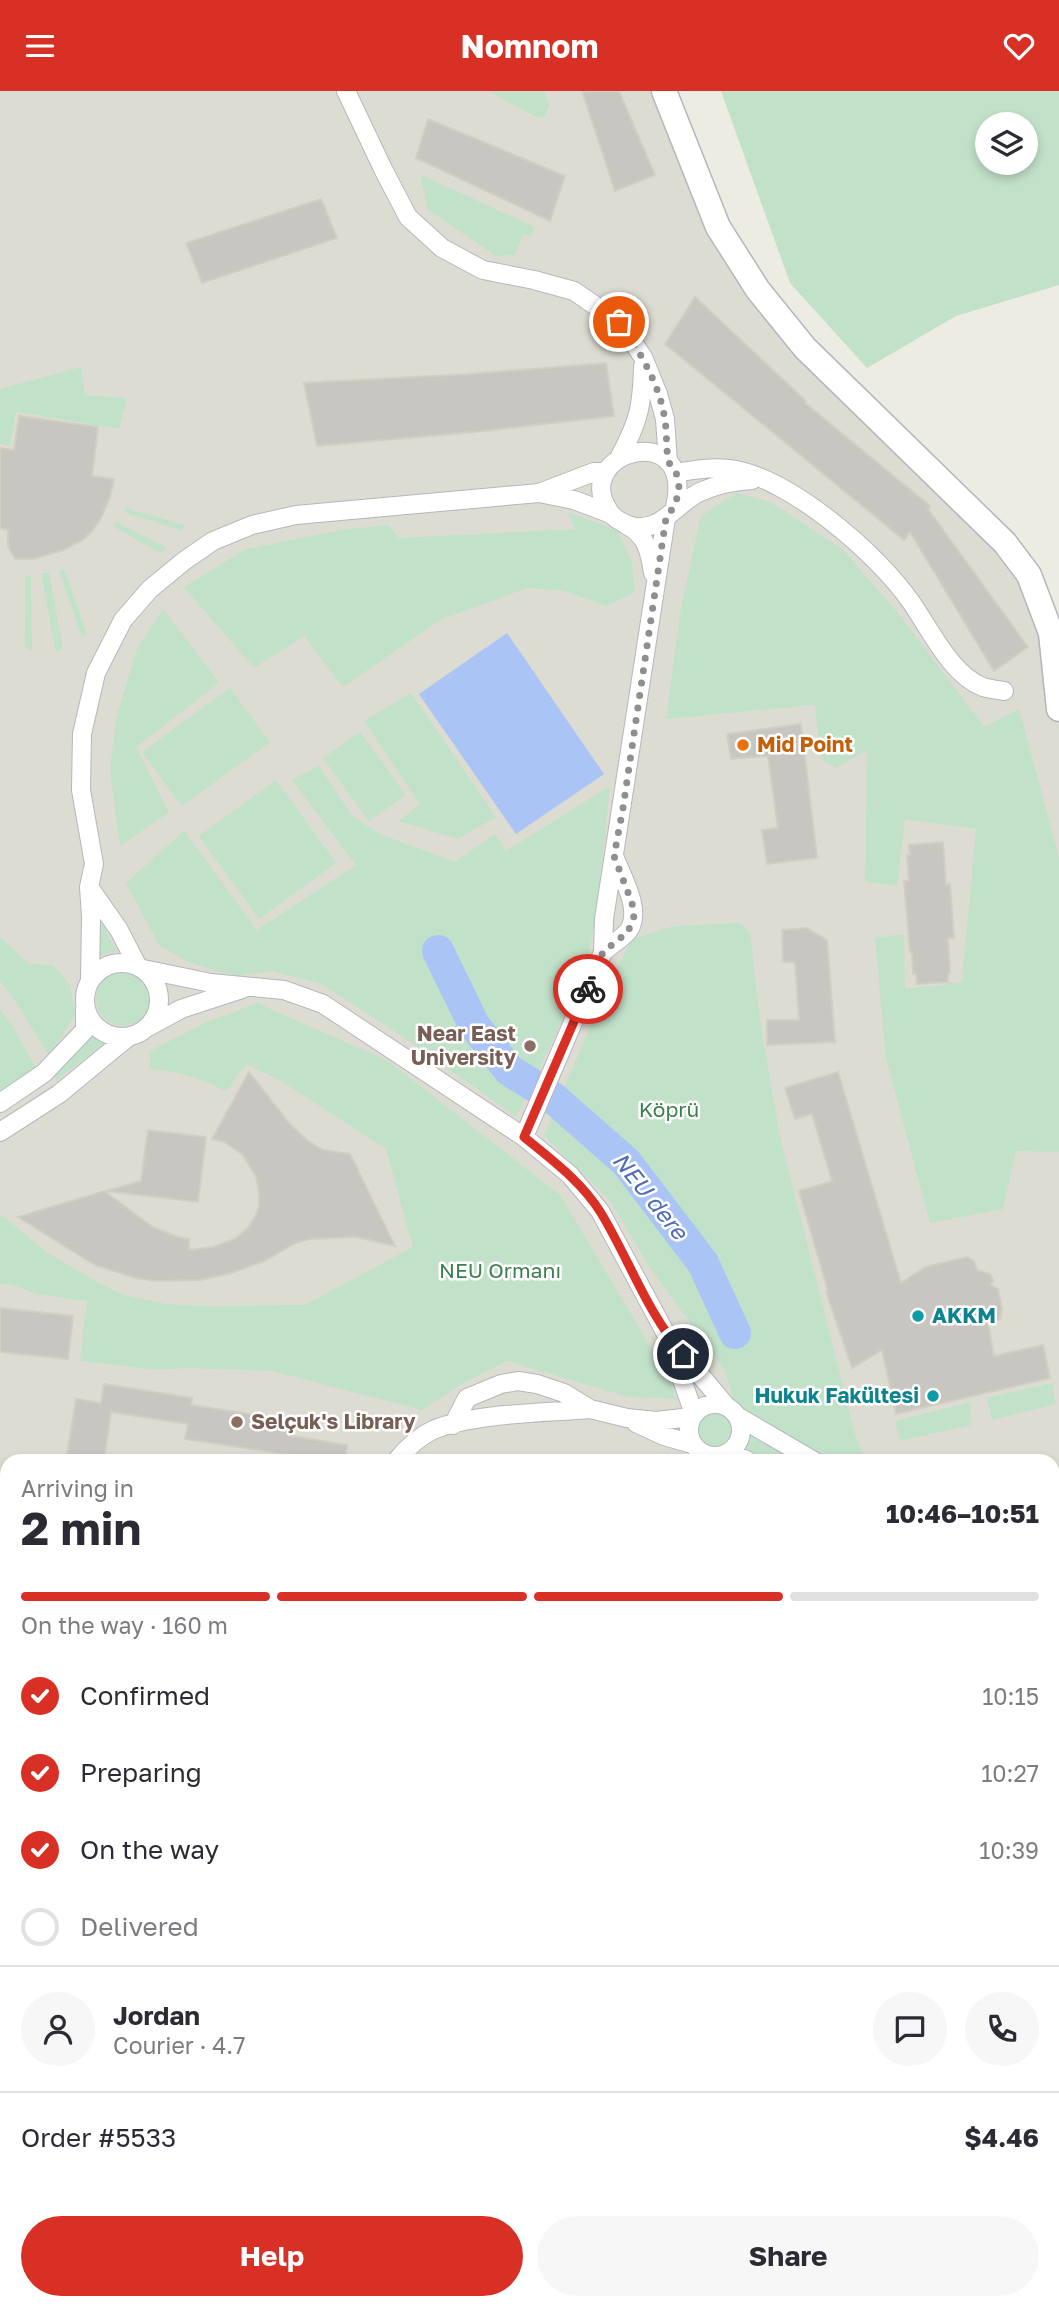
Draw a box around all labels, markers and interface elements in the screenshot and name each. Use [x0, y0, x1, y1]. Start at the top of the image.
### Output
icon: menu [21, 27, 59, 65]
text: Nomnom [460, 27, 599, 65]
icon: heart [1000, 27, 1038, 65]
map controls [975, 112, 1038, 175]
button: layers [975, 112, 1038, 175]
pin [589, 292, 649, 352]
icon: bag [600, 303, 638, 341]
place label: Mid Point [757, 731, 853, 757]
marker: Mid Point [735, 737, 751, 753]
courier [553, 954, 623, 1024]
icon: bike [569, 970, 607, 1008]
place label: Near East University [411, 1020, 516, 1070]
marker: Near East University [522, 1038, 538, 1054]
park label: Köprü [639, 1096, 699, 1122]
water label: NEU dere [607, 1146, 695, 1246]
park label: NEU Ormanı [439, 1257, 561, 1283]
place label: AKKM [932, 1302, 996, 1328]
marker: AKKM [910, 1308, 926, 1324]
pin [653, 1324, 713, 1384]
icon: home [664, 1335, 702, 1373]
place label: Hukuk Fakültesi [755, 1382, 919, 1408]
marker: Hukuk Fakültesi [925, 1388, 941, 1404]
place label: Selçuk's Library [251, 1408, 416, 1434]
marker: Selçuk's Library [229, 1414, 245, 1430]
text: Arriving in [21, 1474, 134, 1502]
text: 10:46–10:51 [886, 1498, 1039, 1529]
text: 2 min [21, 1500, 141, 1555]
text: On the way · 160 m [21, 1611, 228, 1639]
icon: check [21, 1677, 59, 1715]
text: Confirmed [80, 1680, 210, 1711]
text: 10:15 [982, 1682, 1039, 1710]
icon: check [21, 1754, 59, 1792]
text: Preparing [80, 1757, 202, 1788]
text: 10:27 [981, 1759, 1039, 1787]
icon: check [21, 1831, 59, 1869]
text: On the way [80, 1834, 219, 1865]
text: 10:39 [979, 1836, 1039, 1864]
text: Delivered [80, 1911, 199, 1942]
button: person [21, 1992, 95, 2066]
button: chat [873, 1992, 947, 2066]
button: phone [965, 1992, 1039, 2066]
text: Jordan [113, 2000, 200, 2031]
text: Courier · 4.7 [113, 2031, 245, 2059]
text: Order #5533 [21, 2122, 176, 2153]
text: $4.46 [964, 2122, 1039, 2153]
button: Help [21, 2216, 523, 2296]
button: Share [537, 2216, 1039, 2296]

